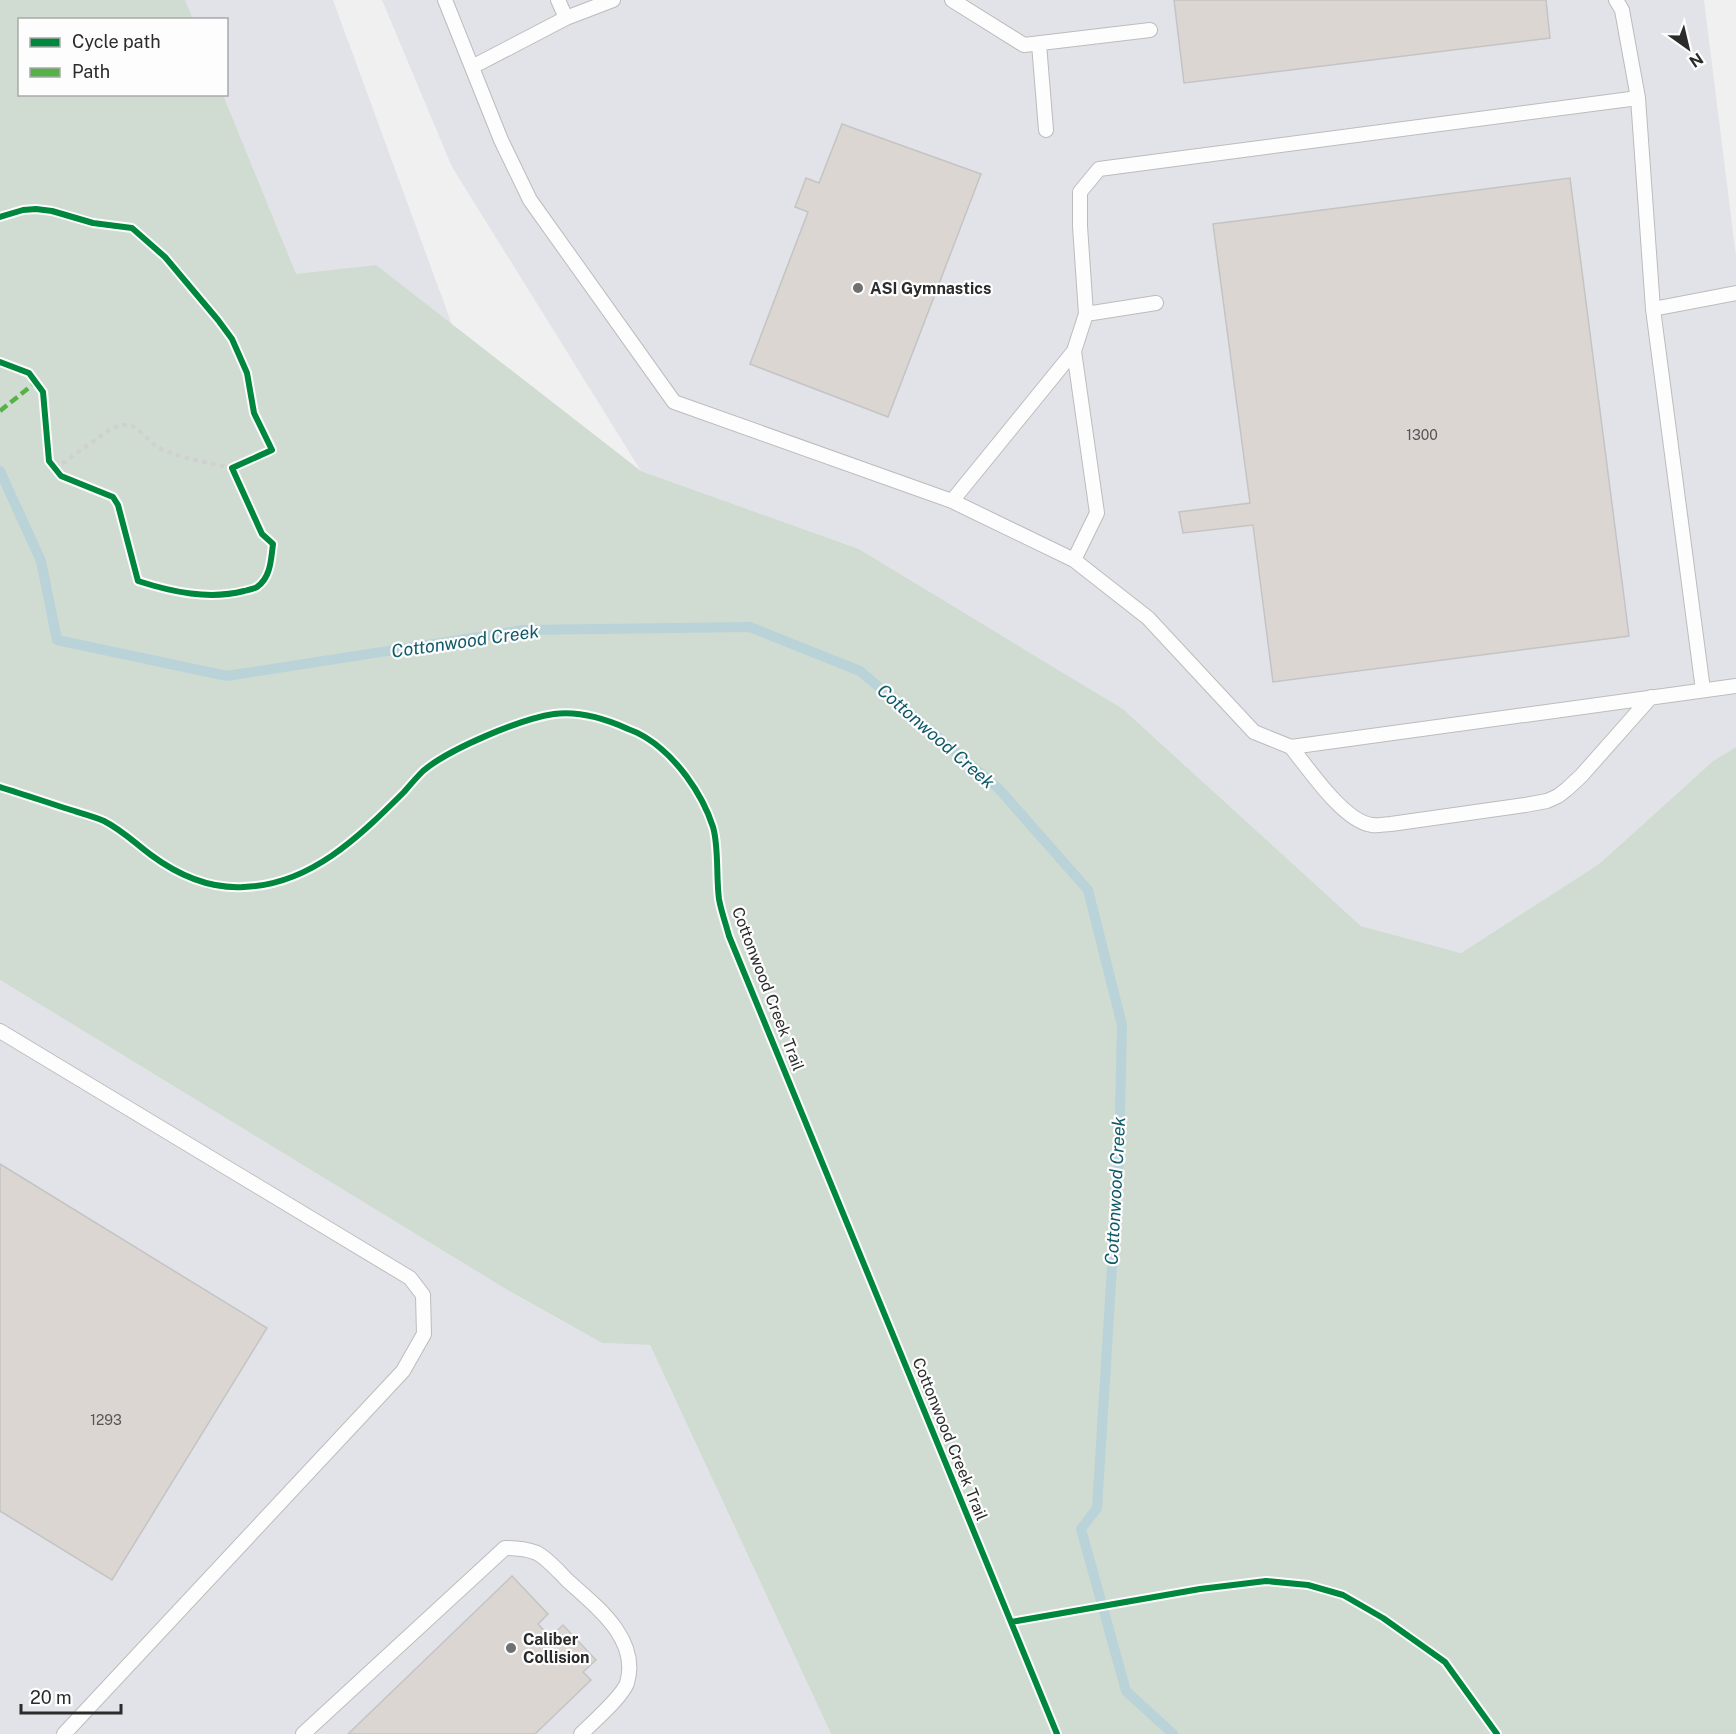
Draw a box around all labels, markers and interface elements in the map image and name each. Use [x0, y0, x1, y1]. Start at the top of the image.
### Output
legend [18, 18, 228, 96]
north arrow [1658, 18, 1718, 78]
text: Cycle path [72, 31, 161, 52]
text: N [1686, 49, 1707, 71]
text: Path [72, 61, 110, 82]
place label: ASI Gymnastics [870, 279, 991, 298]
marker: ASI Gymnastics [851, 281, 865, 295]
house number: 1300 [1406, 427, 1438, 443]
water label: Cottonwood Creek [390, 620, 540, 662]
water label: Cottonwood Creek [873, 679, 999, 793]
street label: Cottonwood Creek Trail [728, 904, 808, 1074]
water label: Cottonwood Creek [1101, 1116, 1129, 1266]
street label: Cottonwood Creek Trail [909, 1355, 991, 1523]
house number: 1293 [90, 1412, 122, 1428]
place label: Caliber Collision [523, 1630, 590, 1667]
marker: Caliber Collision [504, 1641, 518, 1655]
scale bar [21, 1677, 122, 1715]
text: 20 m [30, 1687, 72, 1708]

